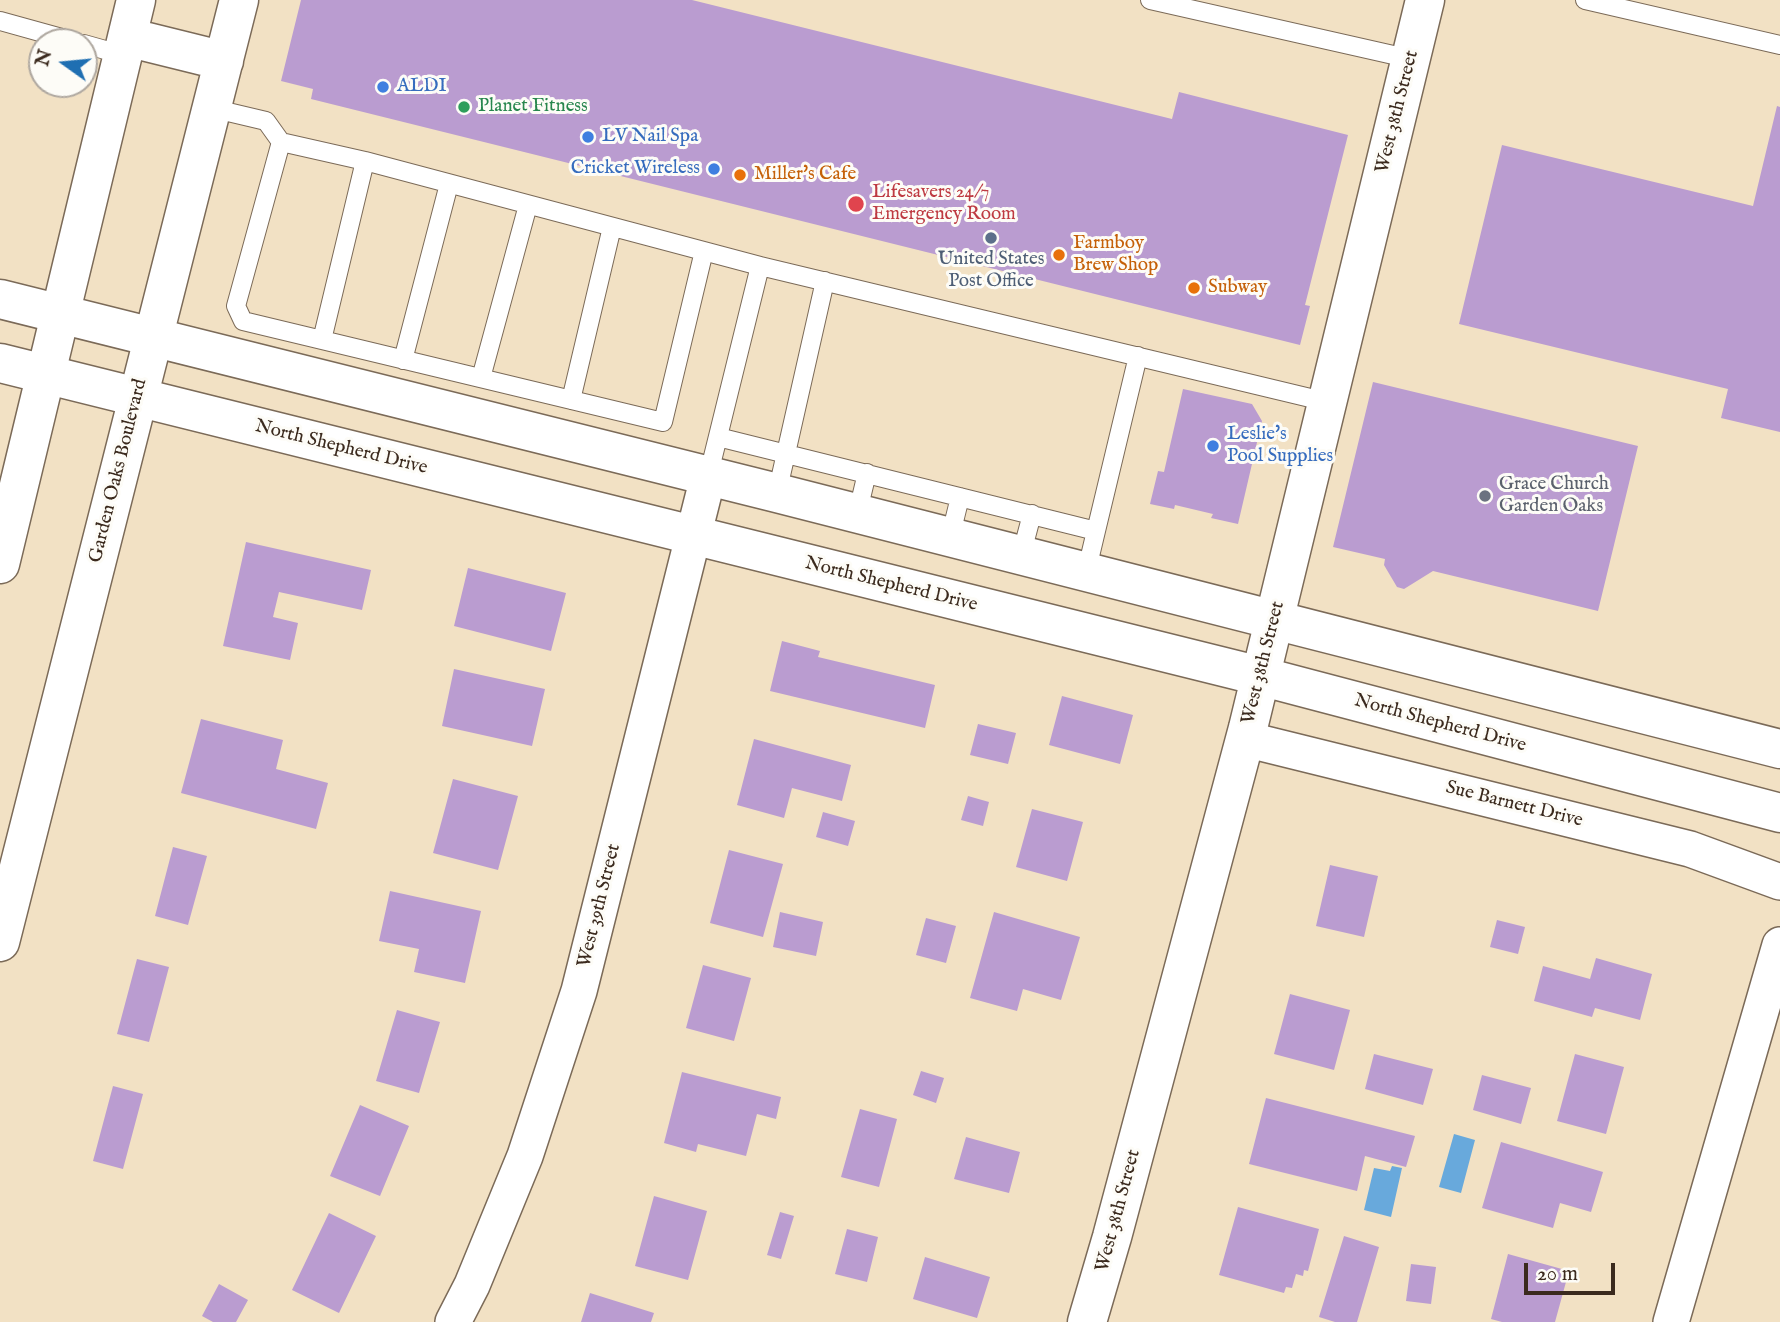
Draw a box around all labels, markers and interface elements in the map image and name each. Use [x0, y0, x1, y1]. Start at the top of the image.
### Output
north arrow [28, 28, 98, 98]
text: N [31, 47, 58, 69]
street label: West 38th Street [1372, 48, 1424, 176]
place label: ALDI [397, 76, 447, 98]
marker: ALDI [375, 79, 391, 95]
place label: Planet Fitness [478, 96, 588, 118]
marker: Planet Fitness [456, 99, 472, 115]
place label: LV Nail Spa [602, 126, 698, 148]
marker: LV Nail Spa [580, 129, 596, 145]
place label: Cricket Wireless [571, 158, 700, 180]
marker: Cricket Wireless [706, 161, 722, 177]
place label: Miller's Cafe [754, 164, 856, 186]
marker: Miller's Cafe [732, 167, 748, 183]
place label: Lifesavers 24/7 Emergency Room [872, 182, 1016, 226]
marker: Lifesavers 24/7 Emergency Room [846, 194, 866, 214]
marker: United States Post Office [983, 230, 999, 246]
place label: Farmboy Brew Shop [1073, 233, 1158, 277]
marker: Farmboy Brew Shop [1051, 247, 1067, 263]
place label: United States Post Office [938, 249, 1044, 293]
place label: Subway [1208, 277, 1267, 299]
marker: Subway [1186, 280, 1202, 296]
street label: Garden Oaks Boulevard [85, 377, 153, 565]
street label: North Shepherd Drive [252, 416, 430, 480]
place label: Leslie's Pool Supplies [1227, 424, 1333, 468]
marker: Leslie's Pool Supplies [1205, 438, 1221, 454]
place label: Grace Church Garden Oaks [1499, 474, 1609, 518]
marker: Grace Church Garden Oaks [1477, 488, 1493, 504]
street label: North Shepherd Drive [802, 553, 980, 617]
street label: West 38th Street [1238, 599, 1290, 727]
street label: North Shepherd Drive [1352, 690, 1528, 758]
street label: Sue Barnett Drive [1443, 777, 1585, 833]
street label: West 39th Street [574, 842, 626, 970]
street label: West 38th Street [1092, 1147, 1146, 1275]
scale bar [1528, 1248, 1619, 1292]
text: 20 m [1537, 1261, 1578, 1288]

